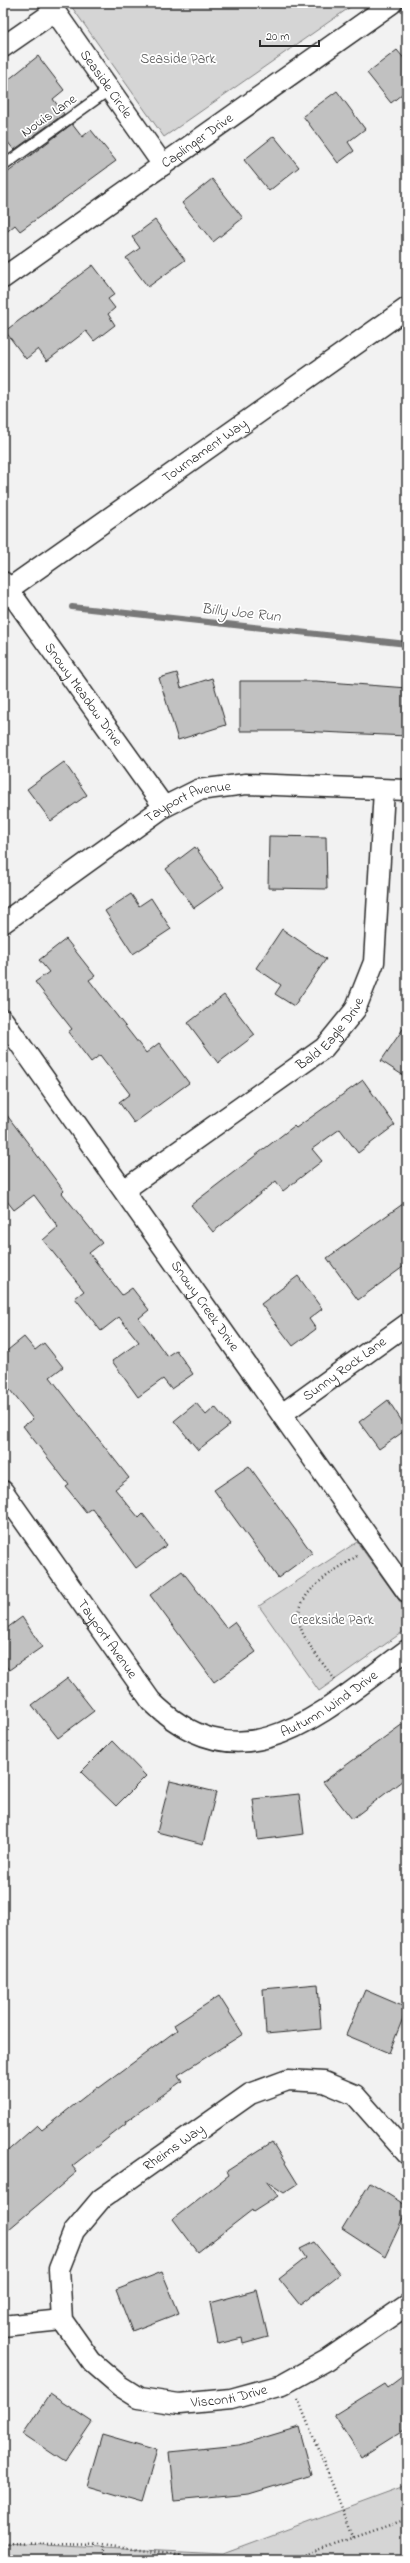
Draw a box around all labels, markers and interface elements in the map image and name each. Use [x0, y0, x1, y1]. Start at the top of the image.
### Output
scale bar [260, 22, 319, 48]
text: 20 m [266, 28, 289, 46]
street label: Seaside Circle [74, 45, 138, 123]
park label: Seaside Park [140, 49, 217, 70]
street label: Nouis Lane [17, 89, 82, 143]
street label: Caplinger Drive [157, 107, 238, 173]
street label: Tournament Way [158, 413, 252, 488]
water label: Billy Joe Run [200, 598, 282, 629]
street label: Snowy Meadow Drive [39, 638, 128, 751]
street label: Tayport Avenue [140, 775, 233, 828]
street label: Bald Eagle Drive [291, 994, 370, 1076]
street label: Snowy Creek Drive [165, 1256, 245, 1356]
street label: Sunny Rock Lane [298, 1331, 391, 1406]
street label: Tayport Avenue [72, 1595, 143, 1683]
park label: Creekside Park [290, 1610, 375, 1631]
street label: Autumn Wind Drive [277, 1665, 383, 1743]
street label: Rheims Way [139, 2119, 210, 2178]
street label: Visconti Drive [189, 2379, 270, 2413]

